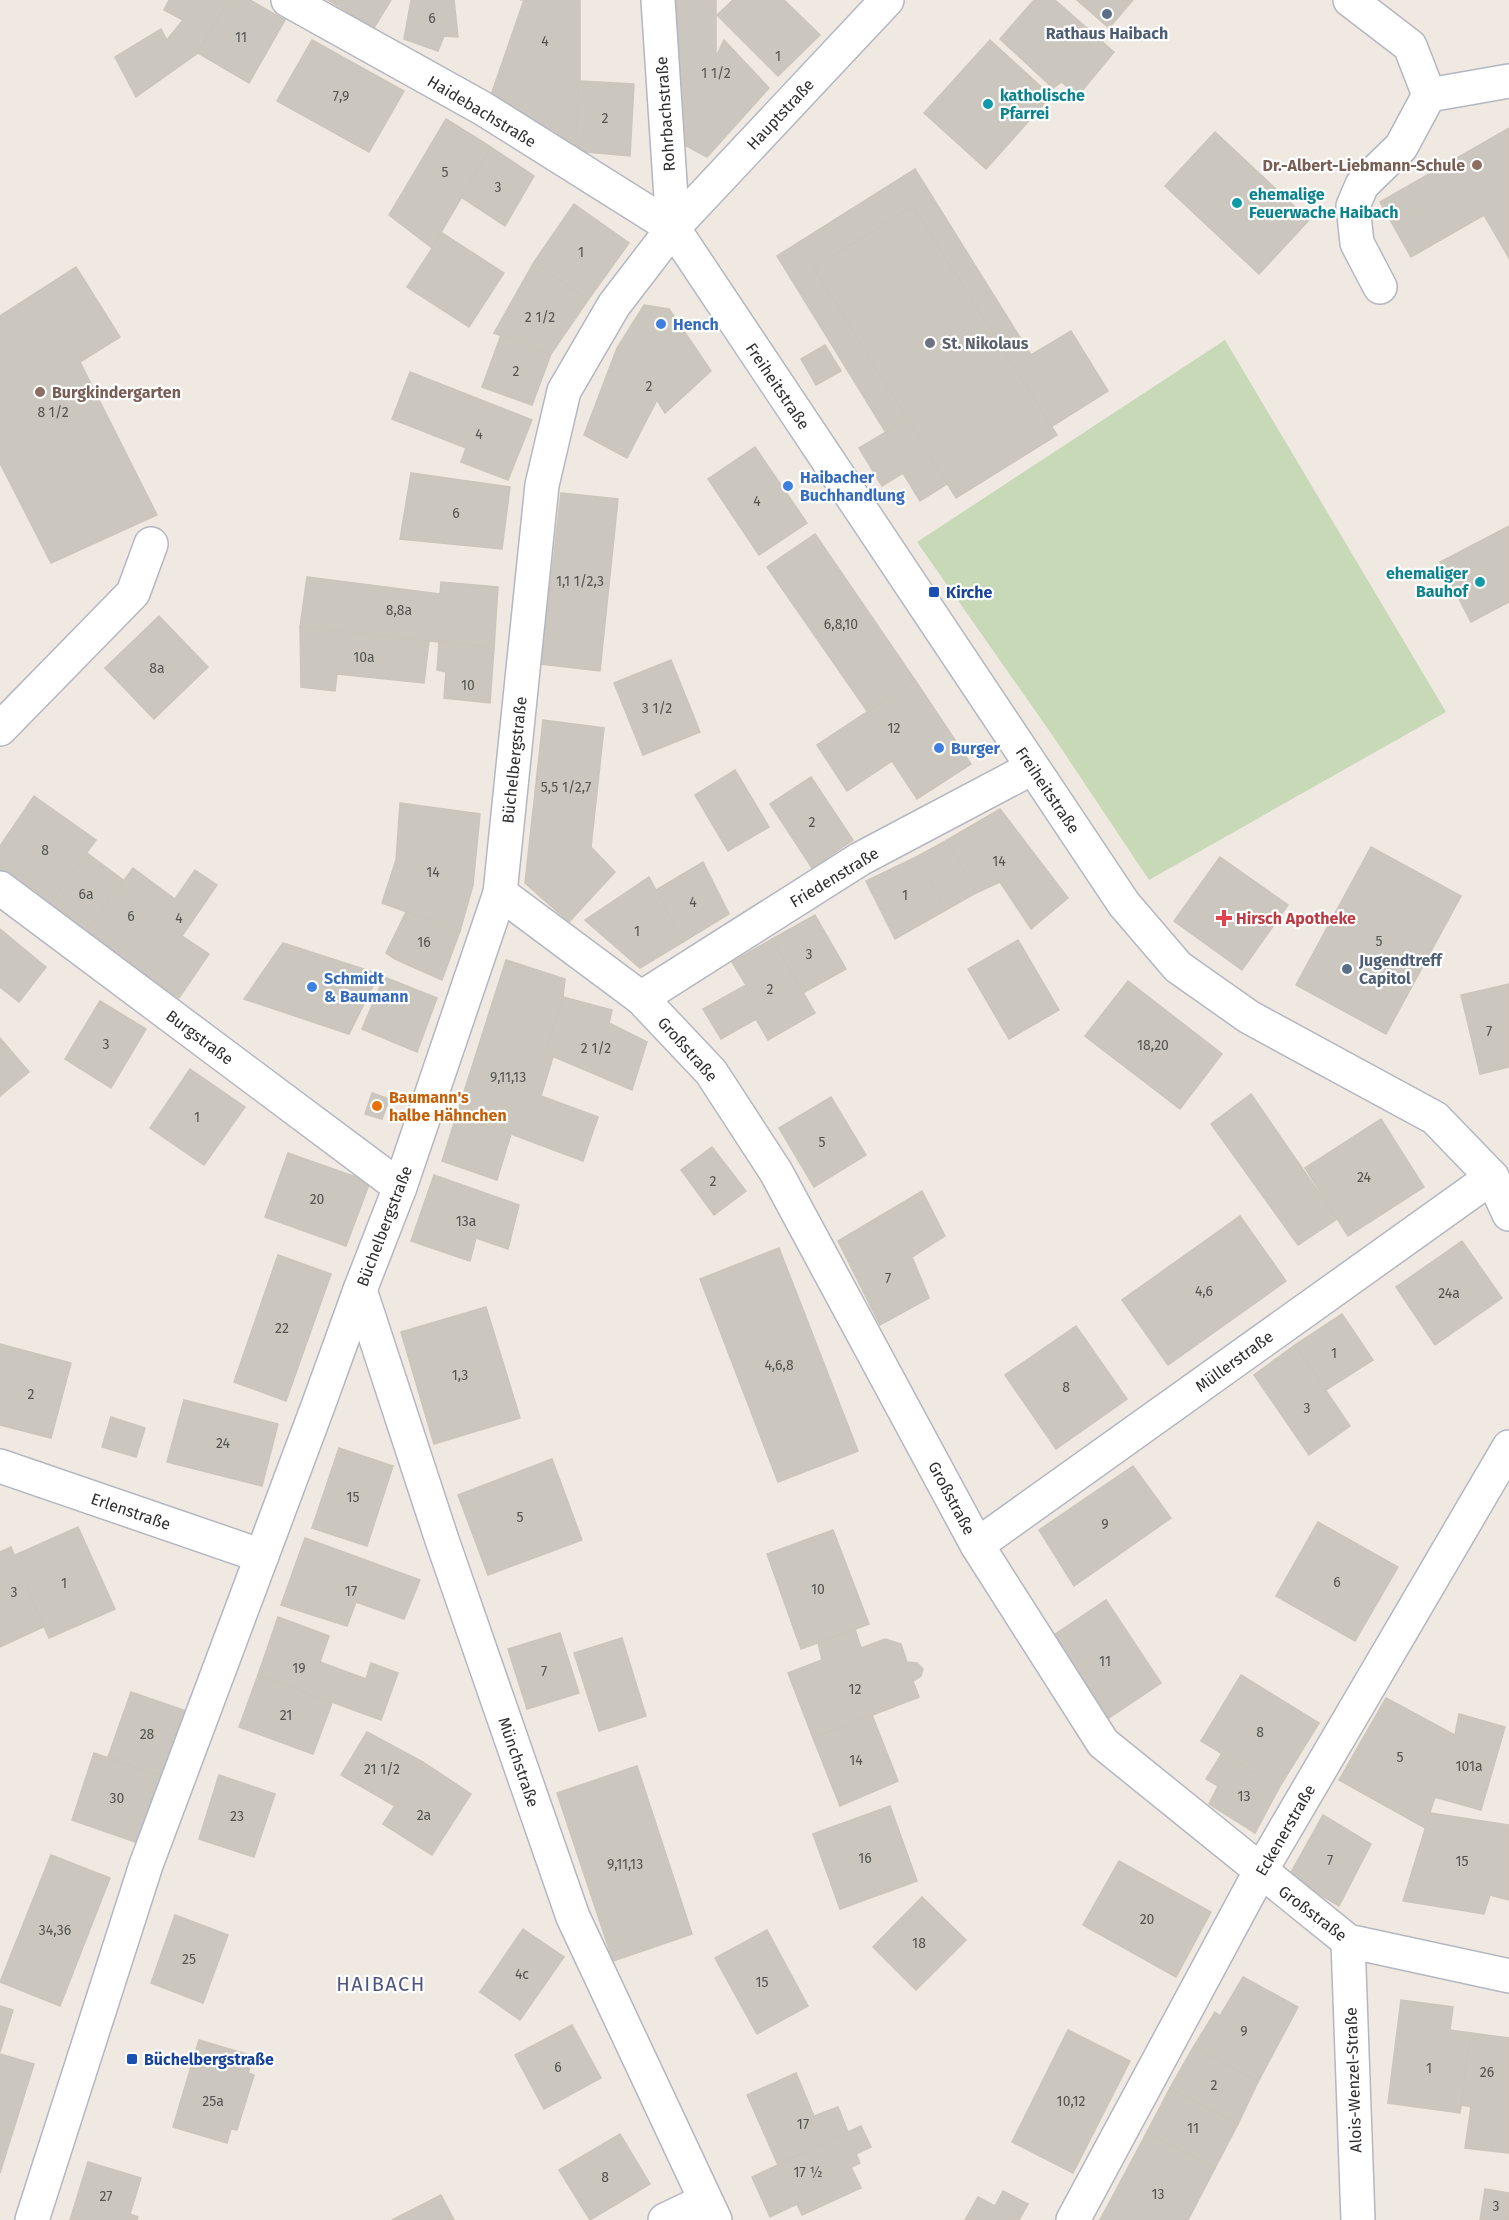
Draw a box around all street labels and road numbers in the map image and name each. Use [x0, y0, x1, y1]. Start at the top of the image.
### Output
street label: Rohrbachstraße [652, 56, 679, 172]
street label: Haidebachstraße [424, 72, 539, 151]
street label: Hauptstraße [743, 75, 818, 154]
street label: Freiheitstraße [742, 339, 814, 433]
street label: Büchelbergstraße [498, 696, 531, 825]
street label: Freiheitstraße [1012, 743, 1084, 837]
street label: Friedenstraße [786, 843, 882, 911]
street label: Burgstraße [162, 1006, 237, 1069]
street label: Großstraße [654, 1013, 722, 1086]
street label: Büchelbergstraße [353, 1163, 416, 1289]
street label: Müllerstraße [1192, 1327, 1277, 1396]
street label: Großstraße [924, 1458, 979, 1538]
street label: Erlenstraße [88, 1489, 173, 1534]
street label: Münchstraße [494, 1715, 543, 1810]
street label: Eckenerstraße [1252, 1781, 1319, 1879]
street label: Großstraße [1275, 1882, 1351, 1945]
street label: Alois-Wenzel-Straße [1341, 2007, 1366, 2153]

